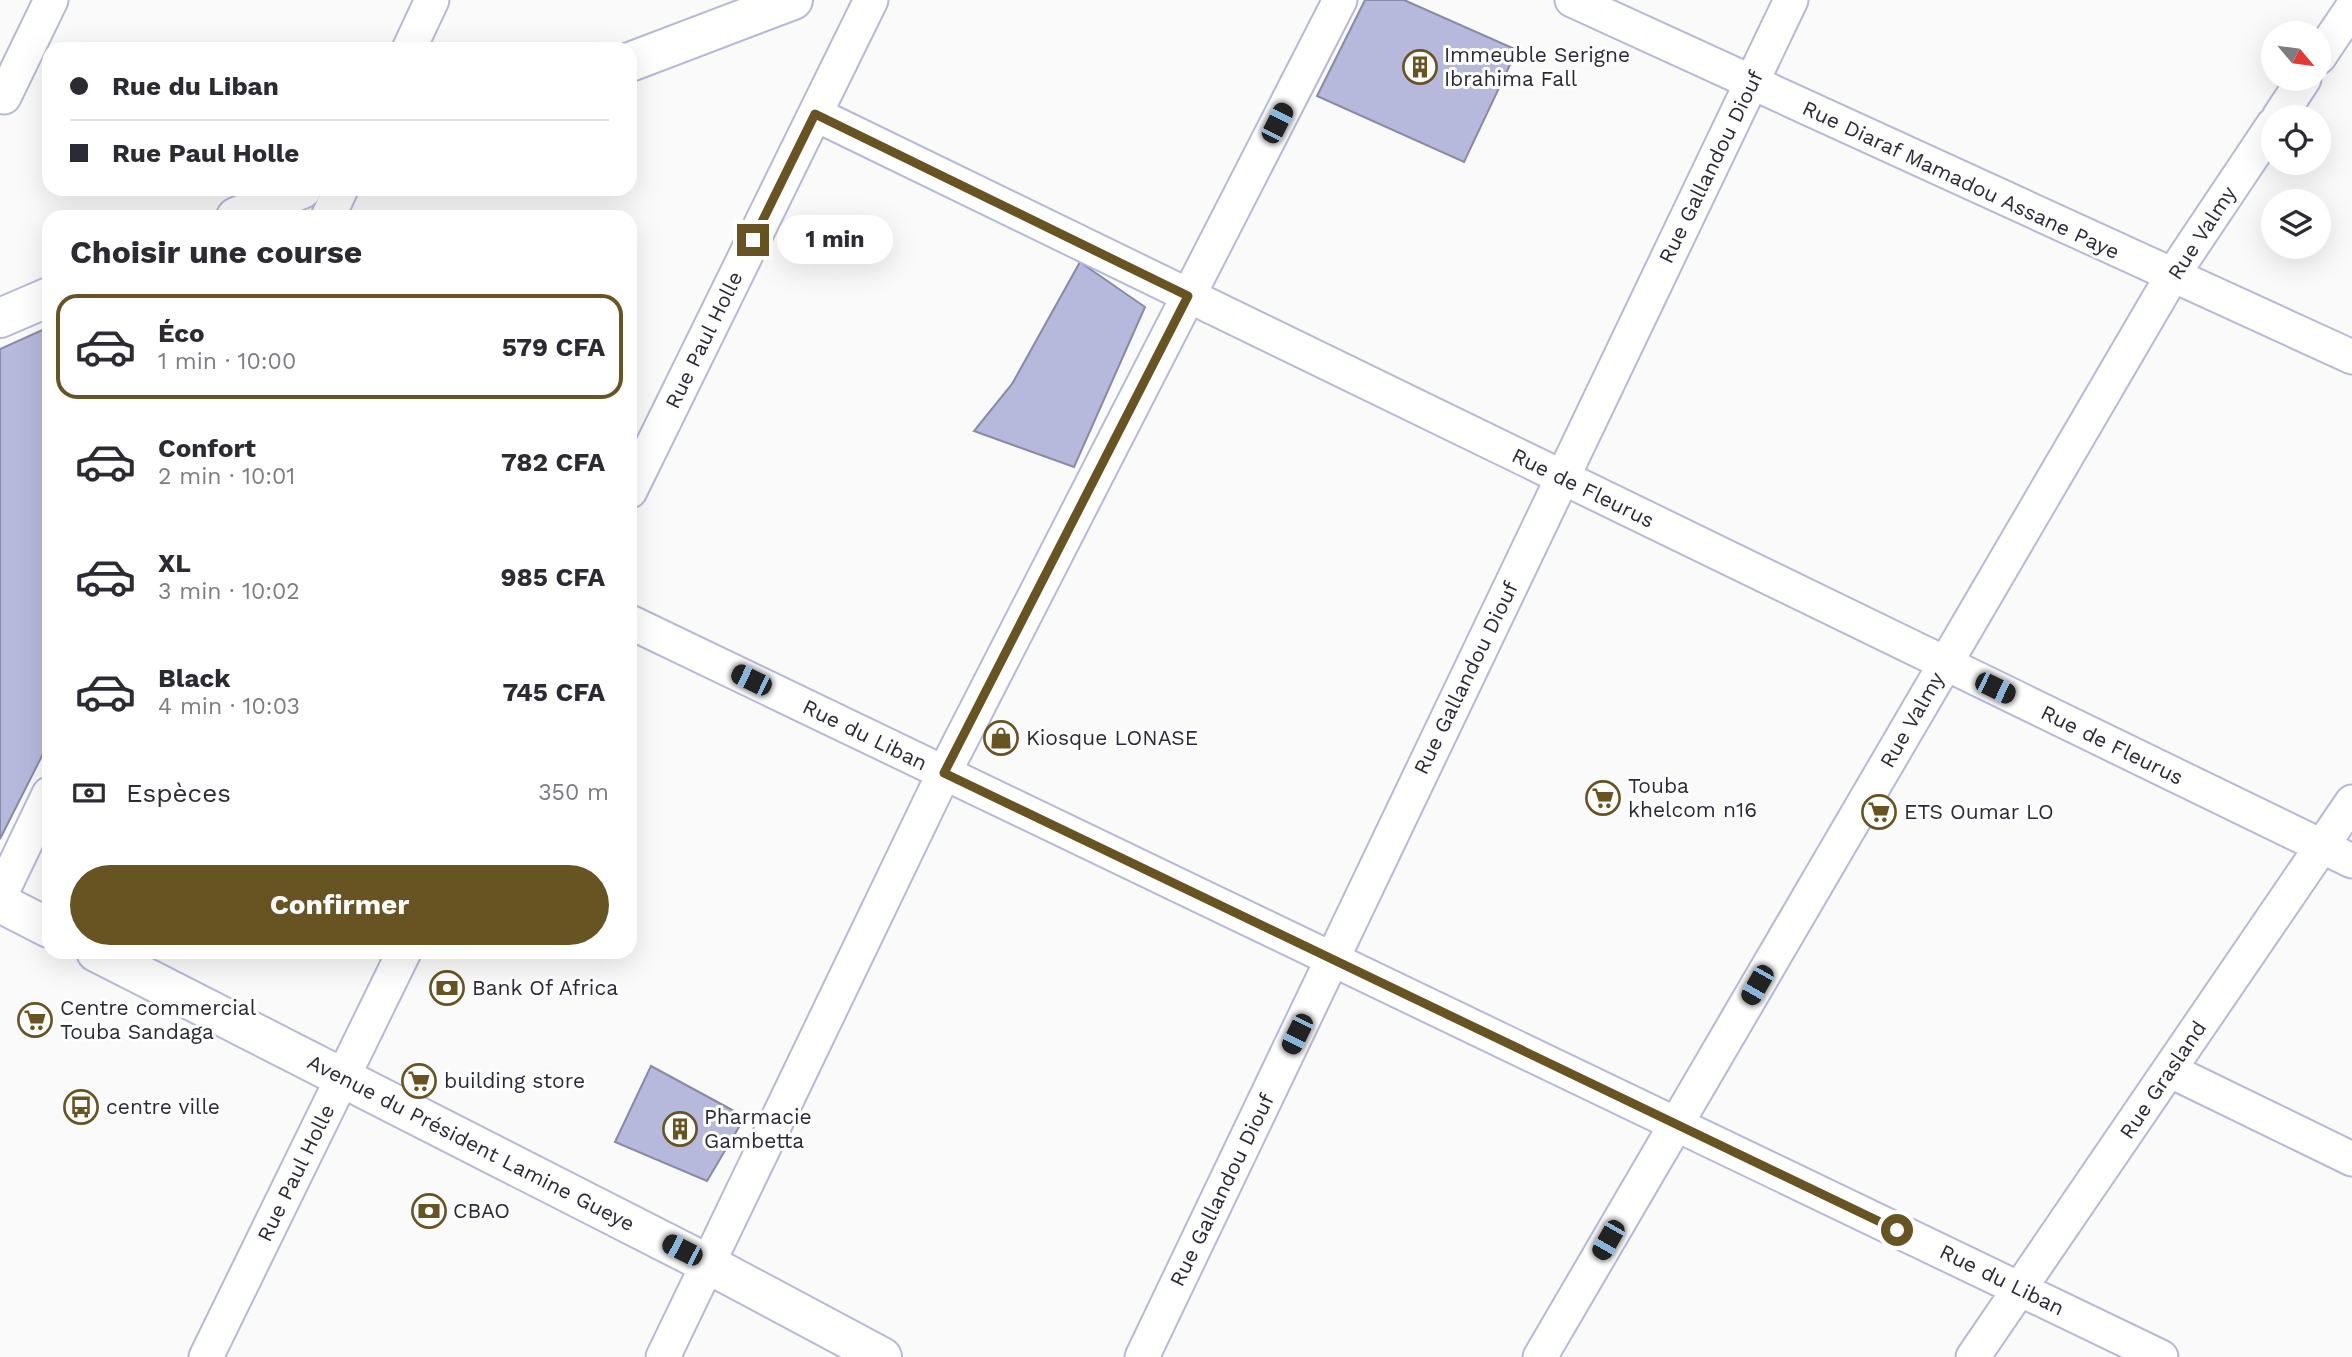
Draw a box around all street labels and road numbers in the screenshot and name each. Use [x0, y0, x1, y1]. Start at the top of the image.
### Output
street label: Rue Gallandou Diouf [1653, 66, 1768, 267]
street label: Rue Diaraf Mamadou Assane Paye [1799, 95, 2124, 264]
street label: Rue Valmy [2162, 181, 2241, 284]
street label: Rue Paul Holle [660, 267, 748, 412]
street label: Rue de Fleurus [1508, 442, 1659, 533]
street label: Rue Gallandou Diouf [1408, 577, 1523, 778]
street label: Rue Valmy [1874, 667, 1949, 772]
street label: Rue du Liban [799, 694, 932, 775]
street label: Rue de Fleurus [2037, 699, 2188, 790]
street label: Rue Grasland [2114, 1016, 2211, 1143]
street label: Avenue du Président Lamine Gueye [304, 1049, 639, 1236]
street label: Rue Gallandou Diouf [1164, 1089, 1279, 1290]
street label: Rue Paul Holle [252, 1100, 340, 1245]
street label: Rue du Liban [1936, 1239, 2069, 1320]

